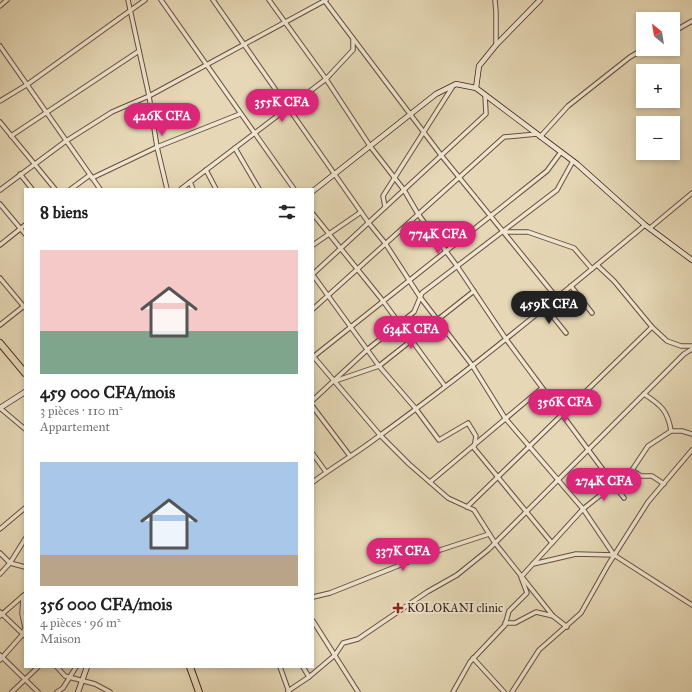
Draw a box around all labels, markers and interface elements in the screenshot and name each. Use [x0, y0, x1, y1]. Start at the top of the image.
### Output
north arrow [636, 12, 680, 56]
map controls [636, 12, 680, 160]
button: + [636, 64, 680, 108]
pin: 355K CFA [241, 89, 323, 123]
text: 355K CFA [255, 94, 309, 110]
pin: 426K CFA [121, 103, 203, 137]
text: 426K CFA [133, 108, 191, 124]
button: − [636, 116, 680, 160]
icon: filters [276, 201, 298, 223]
text: 8 biens [40, 202, 88, 223]
pin: 774K CFA [397, 221, 479, 255]
text: 774K CFA [409, 226, 467, 242]
icon: home [133, 276, 205, 348]
pin: 459K CFA [508, 291, 590, 325]
text: 459K CFA [520, 296, 578, 312]
pin: 634K CFA [370, 316, 452, 350]
text: 634K CFA [383, 321, 439, 337]
text: 459 000 CFA/mois [40, 382, 175, 403]
pin: 356K CFA [524, 389, 606, 423]
text: 356K CFA [537, 394, 593, 410]
text: 3 pièces · 110 m² [40, 403, 123, 419]
text: Appartement [40, 419, 110, 435]
pin: 274K CFA [563, 468, 645, 502]
text: 274K CFA [575, 473, 633, 489]
icon: home [133, 488, 205, 560]
pin: 337K CFA [362, 538, 444, 572]
text: 337K CFA [376, 543, 430, 559]
text: 356 000 CFA/mois [40, 594, 172, 615]
place label: KOLOKANI clinic [407, 601, 503, 615]
marker: KOLOKANI clinic [392, 602, 404, 614]
text: 4 pièces · 96 m² [40, 615, 121, 631]
text: Maison [40, 631, 81, 647]

